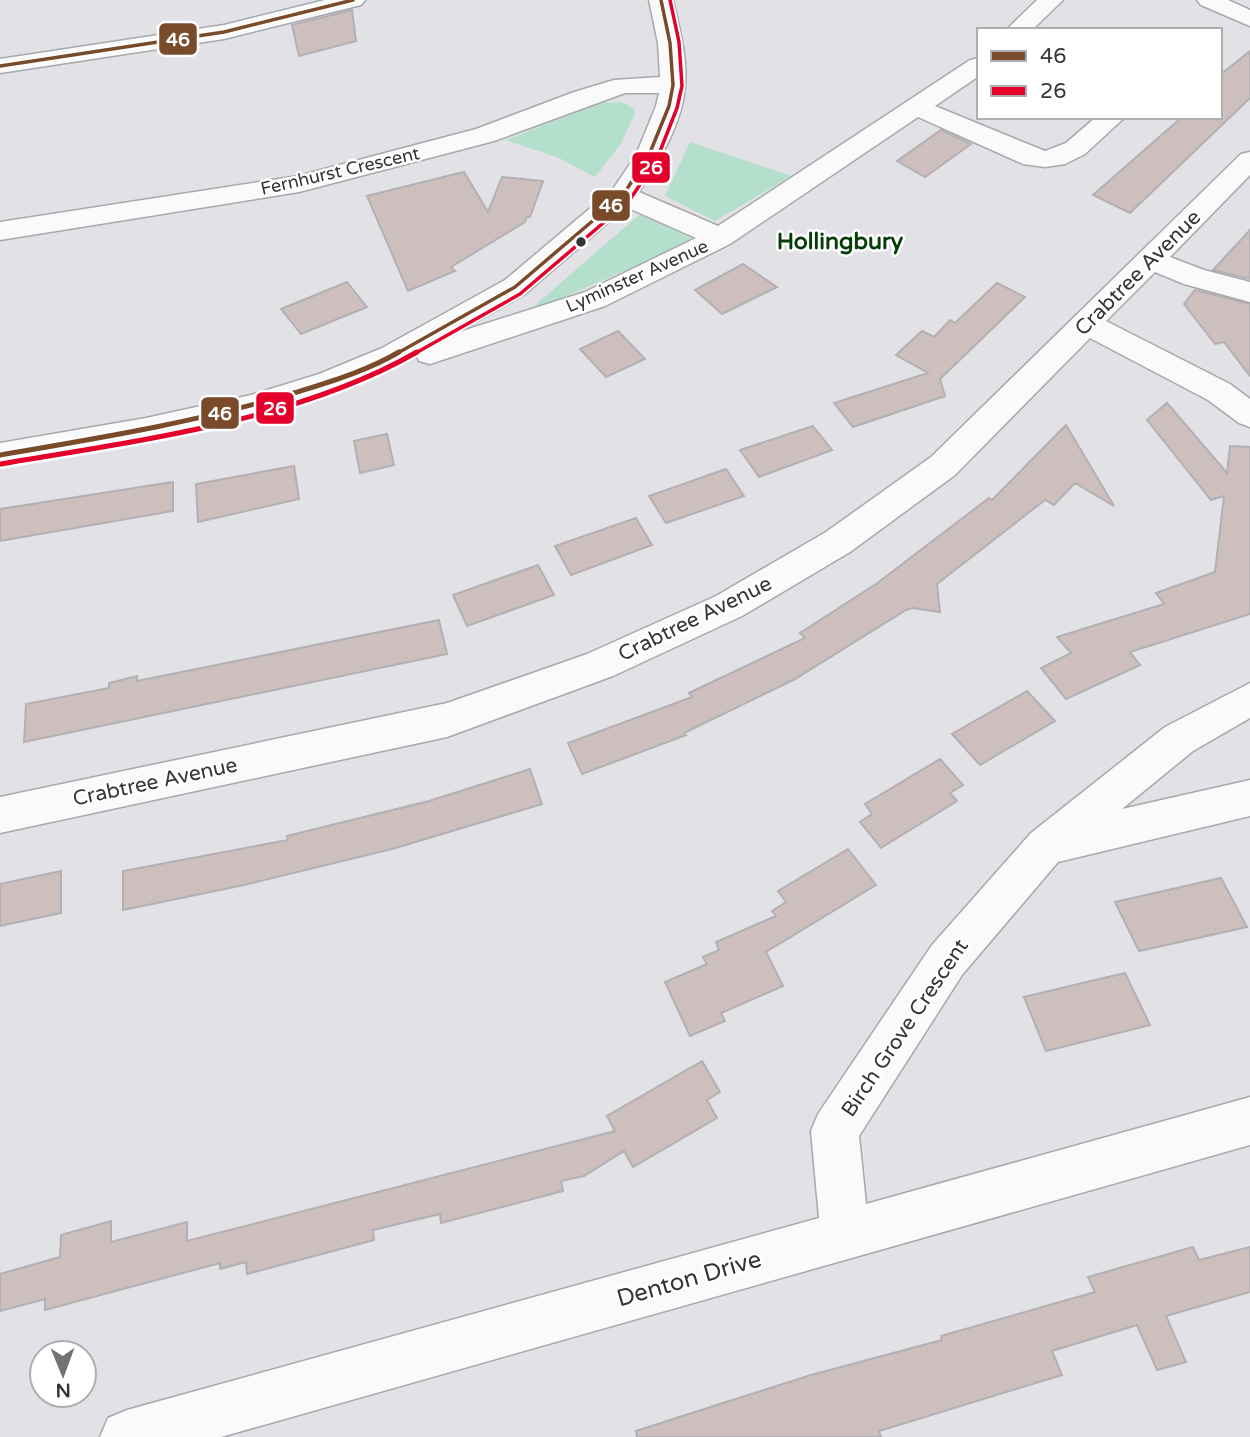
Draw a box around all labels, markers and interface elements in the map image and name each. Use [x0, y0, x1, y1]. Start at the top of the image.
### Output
line badge: 46 [158, 22, 198, 56]
legend [977, 28, 1222, 119]
text: 46 [166, 29, 190, 51]
text: 46 [1040, 44, 1066, 69]
text: 26 [1040, 79, 1066, 104]
street label: Fernhurst Crescent [258, 142, 422, 200]
line badge: 26 [631, 151, 671, 184]
text: 26 [639, 157, 663, 179]
line badge: 46 [591, 189, 631, 222]
text: 46 [599, 195, 623, 217]
street label: Crabtree Avenue [1070, 205, 1206, 341]
district label: Hollingbury [777, 228, 904, 256]
street label: Lyminster Avenue [562, 235, 712, 317]
unlabelled marker [574, 235, 588, 249]
line badge: 26 [255, 391, 295, 425]
line badge: 46 [200, 396, 240, 430]
text: 26 [263, 398, 287, 420]
text: 46 [208, 403, 232, 425]
street label: Crabtree Avenue [614, 571, 776, 667]
street label: Crabtree Avenue [70, 752, 240, 812]
street label: Birch Grove Crescent [836, 934, 974, 1122]
street label: Denton Drive [613, 1245, 765, 1313]
north arrow [28, 1339, 98, 1409]
text: N [55, 1379, 71, 1401]

